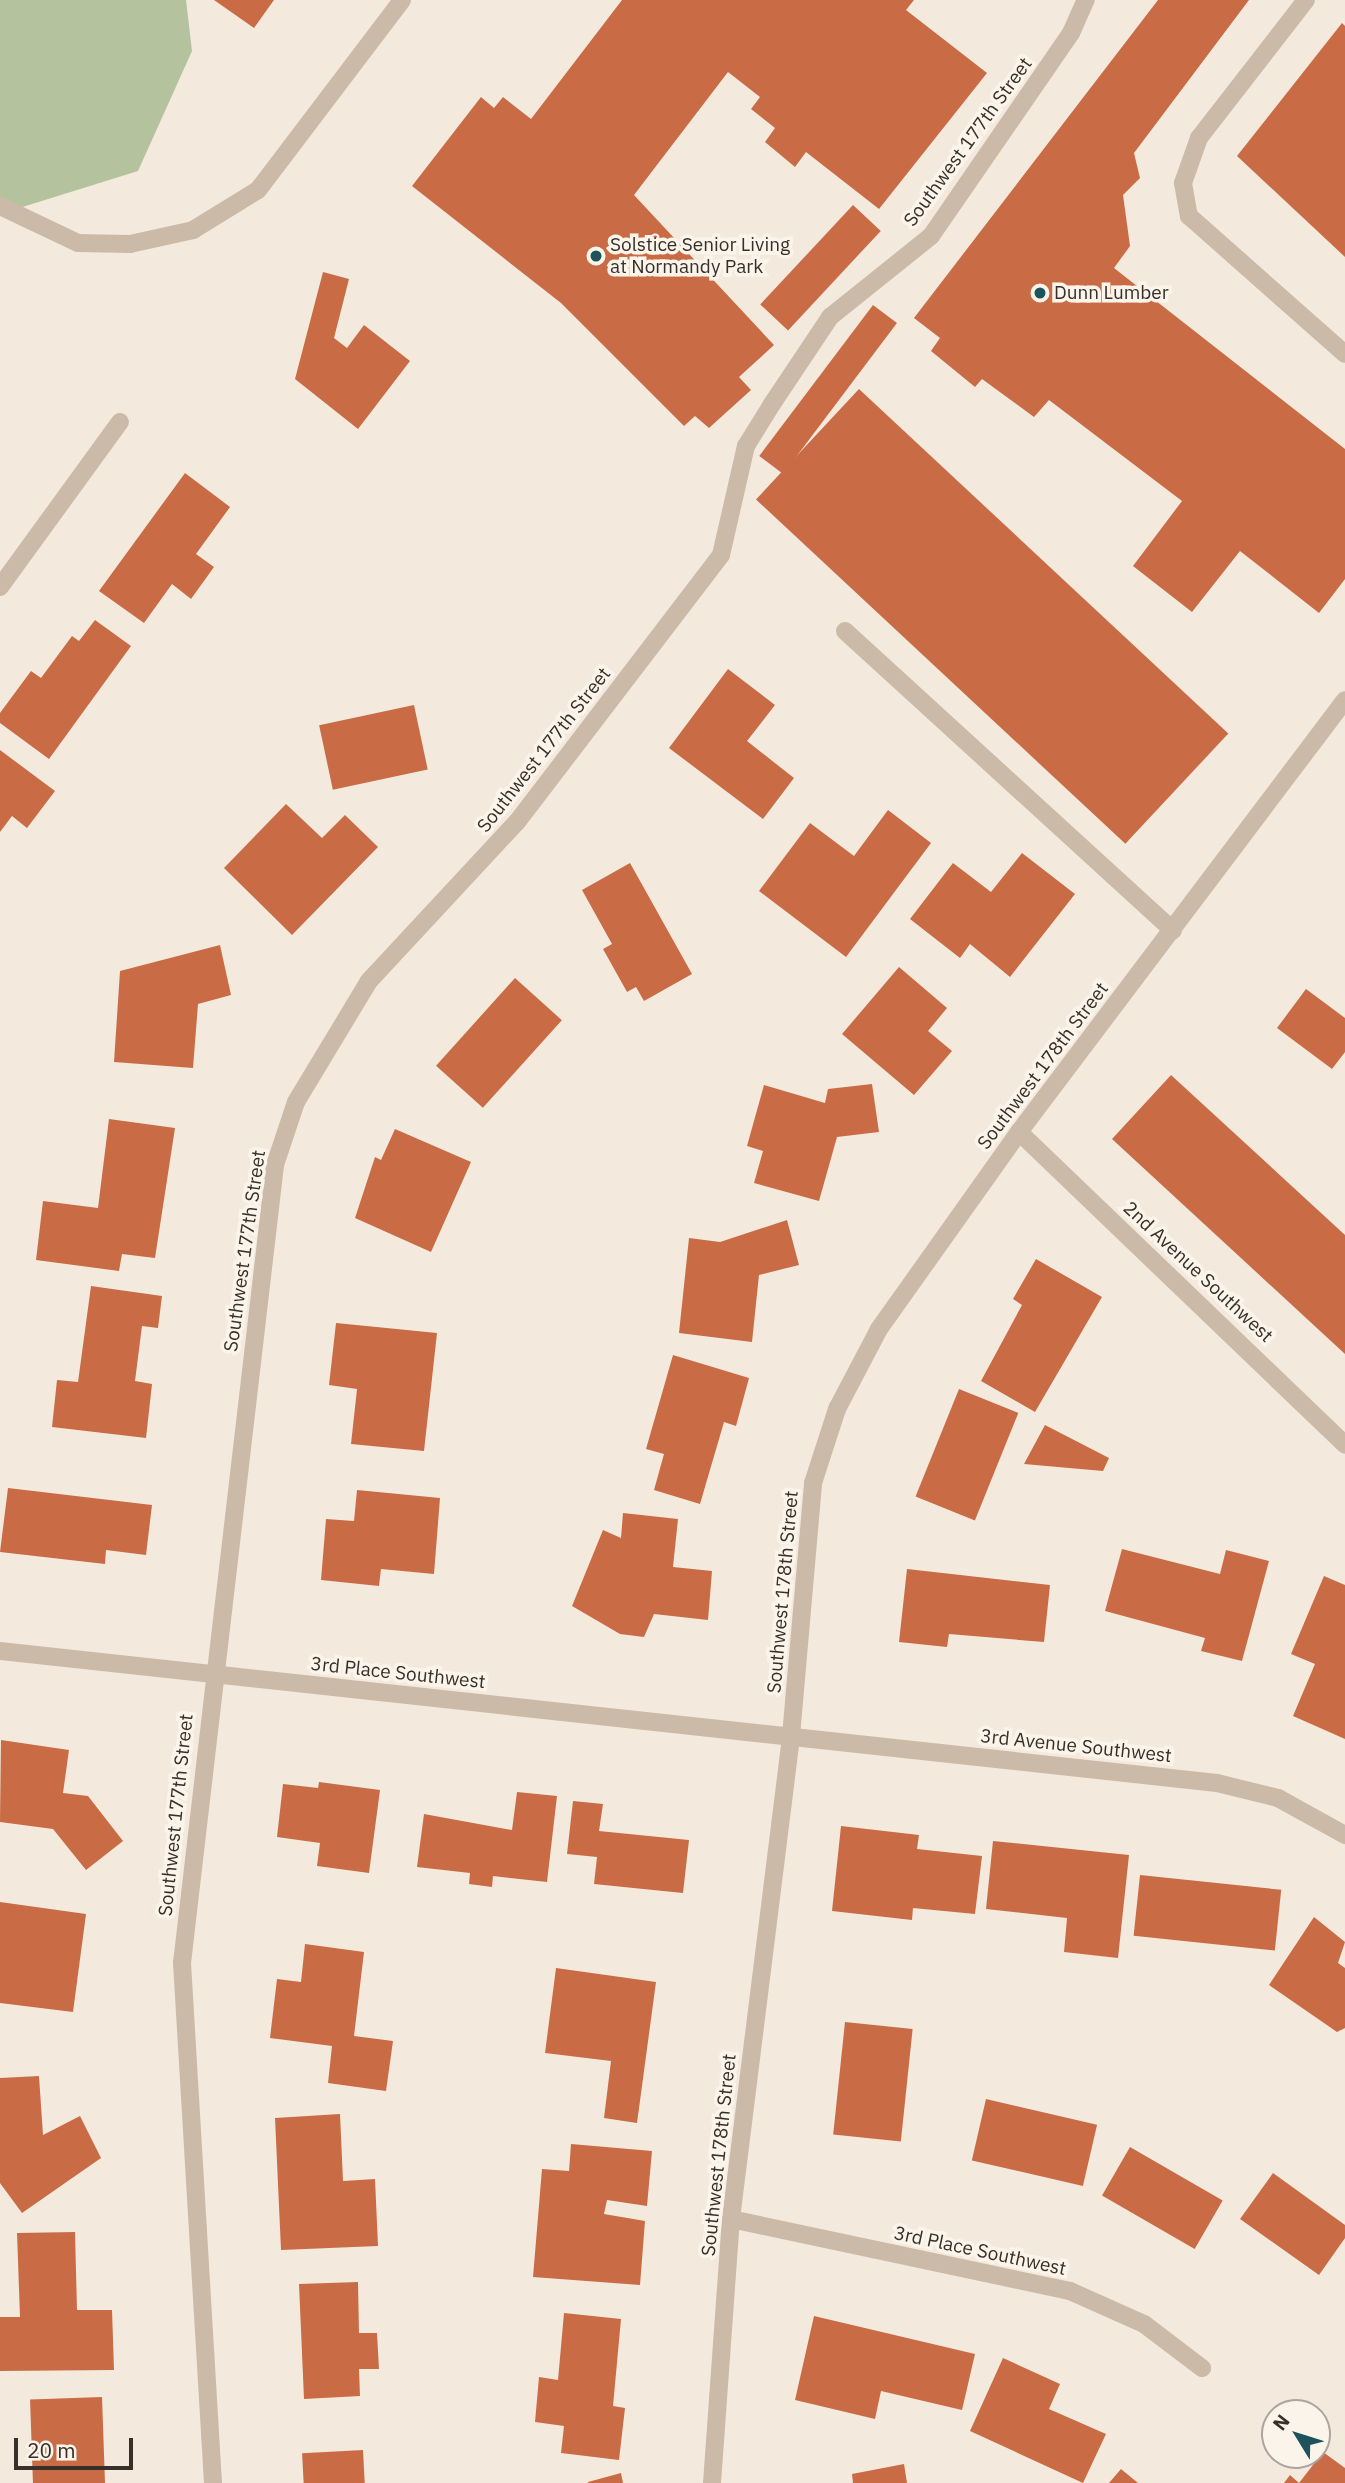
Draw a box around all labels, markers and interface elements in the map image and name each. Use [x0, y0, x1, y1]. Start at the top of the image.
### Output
street label: Southwest 177th Street [899, 53, 1037, 231]
place label: Solstice Senior Living at Normandy Park [610, 234, 790, 278]
marker: Solstice Senior Living at Normandy Park [588, 248, 604, 264]
place label: Dunn Lumber [1054, 282, 1169, 304]
marker: Dunn Lumber [1032, 285, 1048, 301]
street label: Southwest 177th Street [472, 663, 616, 837]
street label: Southwest 178th Street [973, 978, 1113, 1154]
street label: Southwest 177th Street [220, 1149, 270, 1353]
street label: 2nd Avenue Southwest [1118, 1197, 1278, 1347]
street label: Southwest 178th Street [763, 1490, 803, 1694]
street label: 3rd Place Southwest [310, 1652, 486, 1694]
street label: Southwest 177th Street [154, 1713, 198, 1917]
street label: 3rd Avenue Southwest [979, 1725, 1173, 1767]
street label: Southwest 178th Street [697, 2053, 741, 2257]
street label: 3rd Place Southwest [892, 2222, 1068, 2280]
north arrow [1261, 2399, 1331, 2469]
text: N [1267, 2409, 1295, 2435]
scale bar [18, 2424, 136, 2468]
text: 20 m [27, 2436, 76, 2464]

